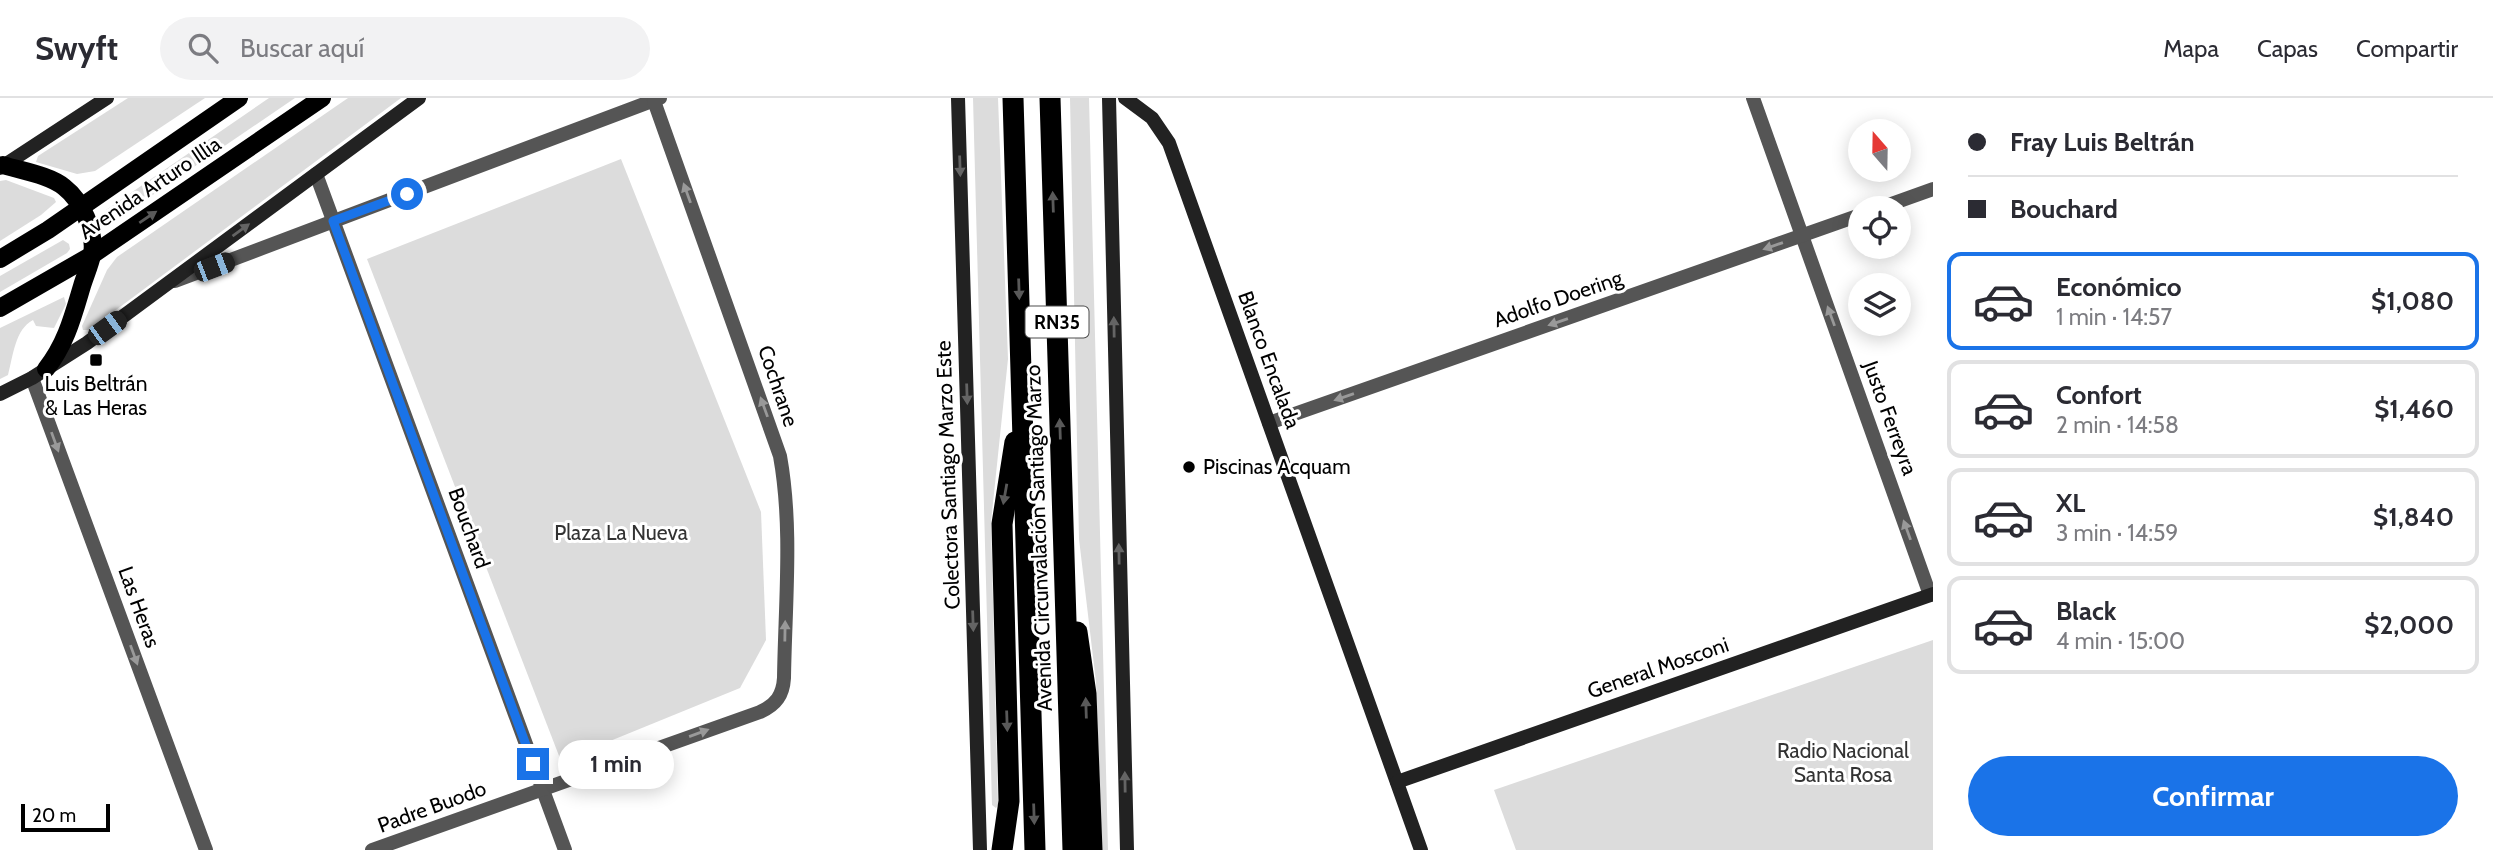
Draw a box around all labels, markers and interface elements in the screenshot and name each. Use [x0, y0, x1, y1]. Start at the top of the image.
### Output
search box [160, 17, 650, 80]
text: Swyft [35, 28, 118, 68]
icon: search [184, 29, 222, 67]
text: Buscar aquí [240, 32, 364, 64]
text: Mapa [2163, 34, 2219, 63]
text: Capas [2257, 34, 2318, 63]
text: Compartir [2356, 34, 2458, 63]
north arrow [1848, 119, 1911, 182]
map controls [1848, 119, 1911, 336]
text: Fray Luis Beltrán [2010, 126, 2195, 158]
street label: Avenida Arturo Illia [74, 131, 225, 244]
one-way arrow [954, 155, 966, 177]
route start [391, 178, 423, 210]
one-way arrow [681, 182, 692, 203]
one-way arrow [1047, 190, 1059, 212]
text: Bouchard [2010, 193, 2118, 225]
button: locate [1848, 196, 1911, 259]
one-way arrow [138, 210, 158, 223]
one-way arrow [232, 223, 250, 237]
one-way arrow [1762, 241, 1783, 252]
car [191, 250, 238, 284]
street label: Adolfo Doering [1490, 265, 1626, 332]
icon: car [1972, 270, 2035, 333]
text: Económico [2056, 271, 2182, 303]
button: layers [1848, 273, 1911, 336]
one-way arrow [1013, 278, 1025, 300]
text: $1,080 [2371, 285, 2454, 317]
street label: Blanco Encalada [1233, 288, 1306, 432]
text: 1 min · 14:57 [2056, 303, 2172, 331]
road number: RN35 [1026, 306, 1088, 338]
one-way arrow [1825, 306, 1836, 327]
car [84, 307, 131, 349]
one-way arrow [1108, 316, 1120, 338]
one-way arrow [1548, 316, 1569, 327]
street label: Colectora Santiago Marzo Este [930, 340, 965, 610]
street label: Cochrane [753, 342, 804, 430]
marker: Luis Beltrán & Las Heras [88, 352, 104, 368]
street label: Justo Ferreyra [1858, 356, 1923, 478]
street label: Avenida Circunvalación Santiago Marzo [1020, 364, 1057, 712]
place label: Luis Beltrán & Las Heras [45, 371, 147, 420]
icon: car [1972, 378, 2035, 441]
text: Confort [2056, 379, 2142, 411]
one-way arrow [961, 383, 972, 405]
one-way arrow [1333, 392, 1354, 403]
text: $1,460 [2374, 393, 2454, 425]
one-way arrow [758, 396, 769, 417]
text: 2 min · 14:58 [2056, 411, 2179, 439]
one-way arrow [1054, 418, 1066, 440]
one-way arrow [50, 431, 61, 452]
place label: Piscinas Acquam [1203, 454, 1351, 479]
marker: Piscinas Acquam [1181, 459, 1197, 475]
one-way arrow [999, 483, 1010, 505]
street label: Bouchard [443, 484, 496, 572]
icon: car [1972, 486, 2035, 549]
text: XL [2056, 487, 2085, 519]
text: $1,840 [2373, 501, 2454, 533]
text: 3 min · 14:59 [2056, 519, 2178, 547]
park label: Plaza La Nueva [554, 520, 688, 545]
one-way arrow [1901, 520, 1912, 541]
one-way arrow [1114, 543, 1125, 565]
street label: Las Heras [113, 563, 166, 651]
icon: car [1972, 594, 2035, 657]
text: Black [2056, 595, 2116, 627]
text: $2,000 [2364, 609, 2454, 641]
one-way arrow [968, 610, 979, 632]
one-way arrow [779, 620, 791, 642]
text: 4 min · 15:00 [2056, 627, 2185, 655]
street label: General Mosconi [1584, 632, 1732, 703]
one-way arrow [129, 645, 140, 666]
one-way arrow [1081, 697, 1092, 719]
one-way arrow [1001, 710, 1013, 732]
one-way arrow [689, 728, 710, 739]
park label: Radio Nacional Santa Rosa [1777, 738, 1909, 787]
callout: 1 min [558, 740, 673, 788]
route end [517, 748, 549, 780]
text: 1 min [590, 750, 642, 778]
button: Confirmar [1968, 756, 2458, 836]
one-way arrow [1119, 771, 1131, 793]
street label: Padre Buodo [374, 775, 489, 838]
scale bar [21, 801, 110, 833]
one-way arrow [1029, 803, 1040, 825]
text: 20 m [32, 804, 76, 827]

